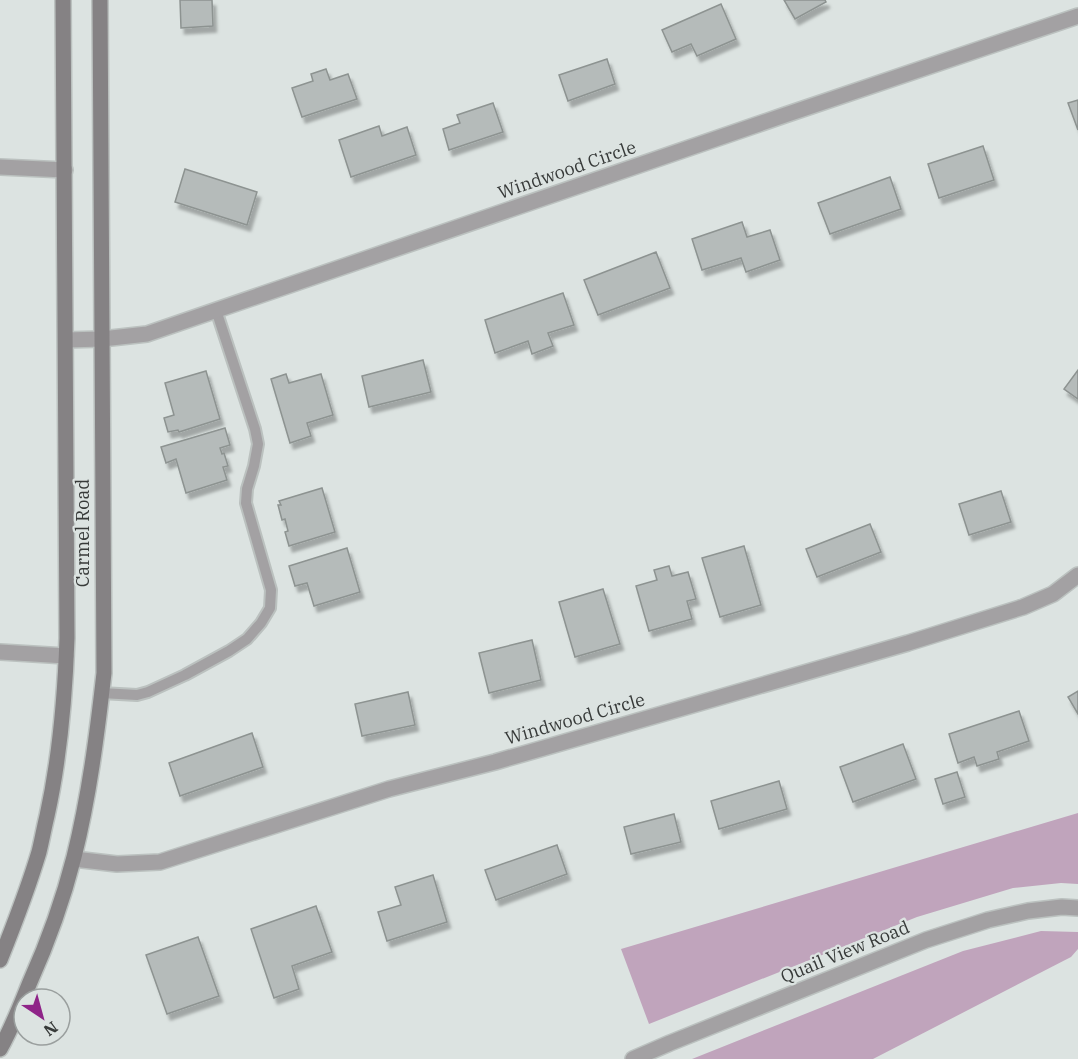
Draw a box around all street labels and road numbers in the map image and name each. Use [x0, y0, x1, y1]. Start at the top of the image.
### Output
street label: Windwood Circle [495, 135, 639, 204]
street label: Carmel Road [71, 479, 94, 587]
street label: Windwood Circle [502, 688, 648, 749]
street label: Quail View Road [777, 915, 913, 988]

